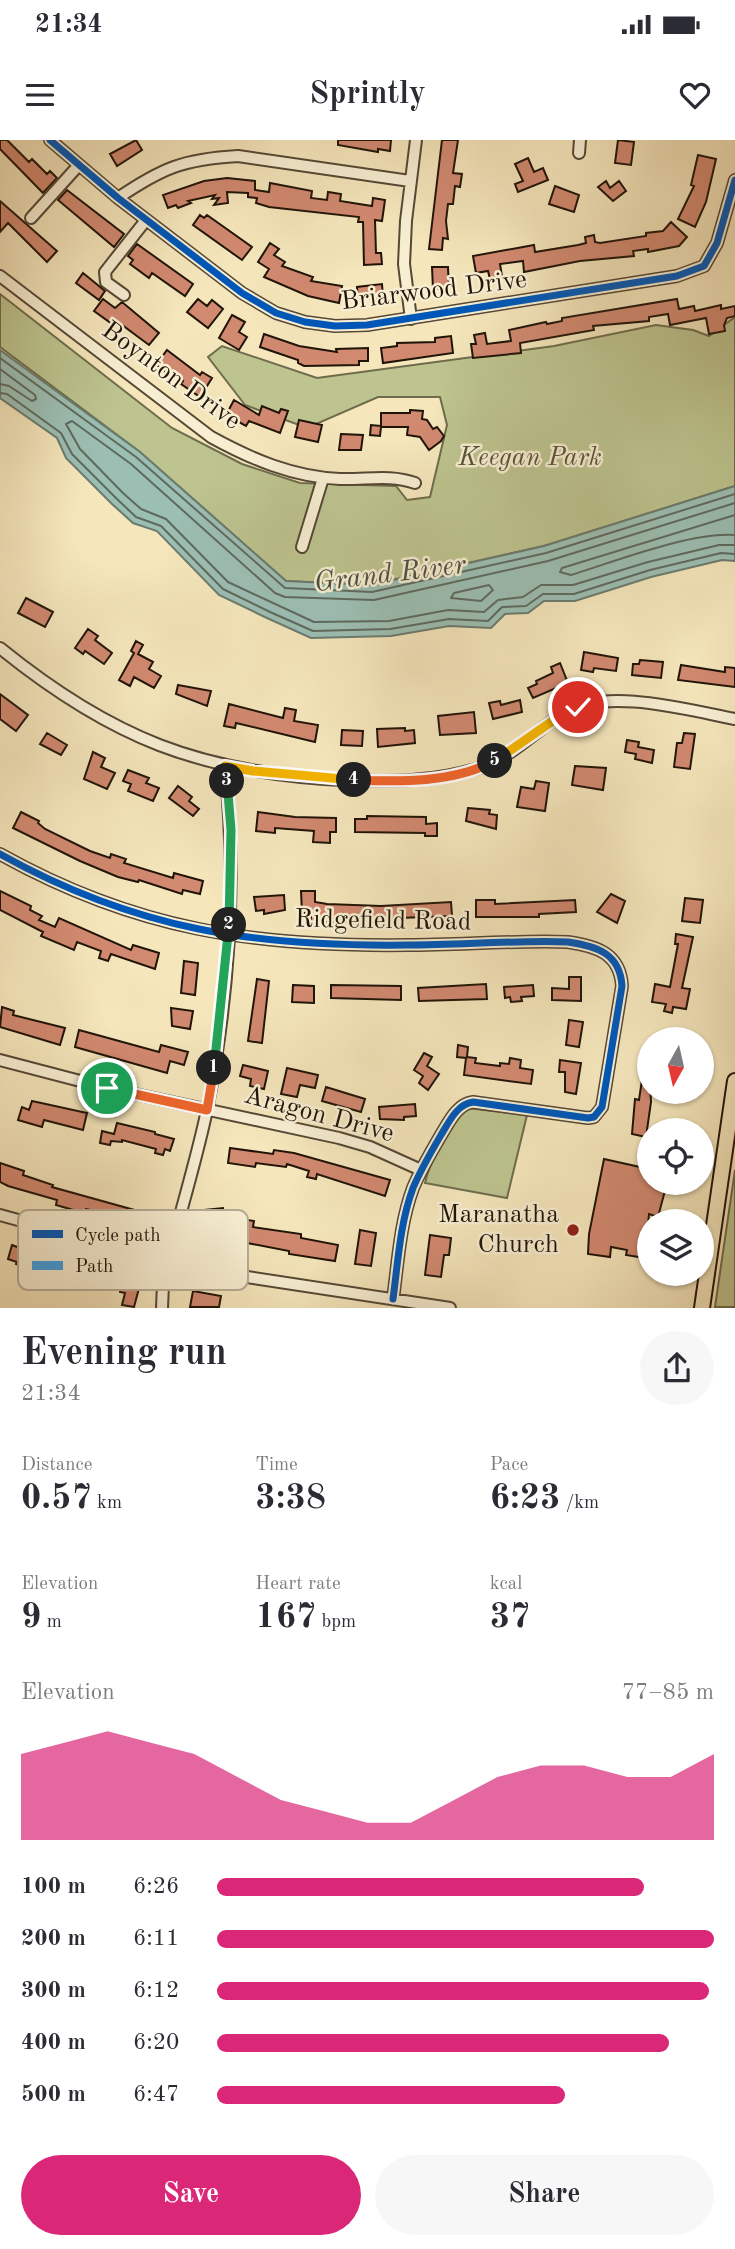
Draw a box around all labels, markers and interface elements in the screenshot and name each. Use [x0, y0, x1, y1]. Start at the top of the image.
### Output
text: 21:34 [35, 12, 103, 38]
icon: menu [21, 76, 59, 114]
icon: heart [676, 76, 714, 114]
text: Sprintly [309, 79, 426, 111]
street label: Briarwood Drive [340, 267, 528, 315]
street label: Boynton Drive [97, 317, 245, 435]
park label: Keegan Park [457, 445, 602, 471]
water label: Grand River [313, 552, 468, 598]
pin [548, 677, 608, 737]
icon: check [559, 688, 597, 726]
pin: 5 [477, 744, 512, 778]
text: 5 [489, 751, 500, 770]
pin: 4 [336, 762, 372, 798]
pin: 3 [210, 764, 244, 798]
text: 4 [348, 770, 359, 789]
text: 3 [221, 771, 232, 790]
street label: Ridgefield Road [294, 906, 472, 936]
pin: 2 [212, 908, 246, 942]
text: 2 [223, 915, 234, 934]
north arrow [637, 1027, 714, 1104]
map controls [637, 1027, 714, 1286]
pin: 1 [196, 1051, 232, 1086]
pin [77, 1058, 137, 1118]
text: 1 [208, 1058, 219, 1077]
icon: arrive [88, 1069, 126, 1107]
street label: Aragon Drive [241, 1083, 397, 1147]
button: locate [637, 1118, 714, 1195]
place label: Maranatha Church [438, 1202, 559, 1258]
button: layers [637, 1209, 714, 1286]
legend [18, 1210, 248, 1290]
marker: Maranatha Church [565, 1222, 581, 1238]
text: Cycle path [75, 1227, 161, 1246]
text: Path [75, 1258, 113, 1277]
button: share [640, 1331, 714, 1405]
text: Evening run [21, 1335, 227, 1373]
text: 21:34 [21, 1382, 81, 1405]
text: Distance [21, 1456, 93, 1475]
text: Time [255, 1456, 298, 1475]
text: Pace [490, 1456, 528, 1475]
text: 0.57 [21, 1481, 92, 1516]
text: 3:38 [255, 1481, 326, 1516]
text: 6:23 [490, 1481, 560, 1516]
text: km [92, 1494, 122, 1513]
text: /km [560, 1494, 599, 1513]
text: Elevation [21, 1575, 98, 1594]
text: Heart rate [255, 1575, 341, 1594]
text: kcal [490, 1575, 522, 1594]
text: 9 [21, 1600, 41, 1635]
text: 167 [255, 1600, 316, 1635]
text: 37 [490, 1600, 530, 1635]
text: m [41, 1613, 62, 1632]
text: bpm [316, 1613, 356, 1632]
text: Elevation [21, 1681, 115, 1704]
text: 77–85 m [622, 1681, 714, 1704]
text: 100 m [21, 1875, 86, 1898]
text: 6:26 [133, 1875, 179, 1898]
text: 200 m [21, 1927, 86, 1950]
text: 6:11 [133, 1927, 179, 1950]
text: 300 m [21, 1979, 86, 2002]
text: 6:12 [133, 1979, 179, 2002]
text: 400 m [21, 2031, 86, 2054]
text: 6:20 [133, 2031, 179, 2054]
text: 500 m [21, 2083, 86, 2106]
text: 6:47 [133, 2083, 179, 2106]
button: Save [21, 2155, 361, 2235]
button: Share [375, 2155, 714, 2235]

